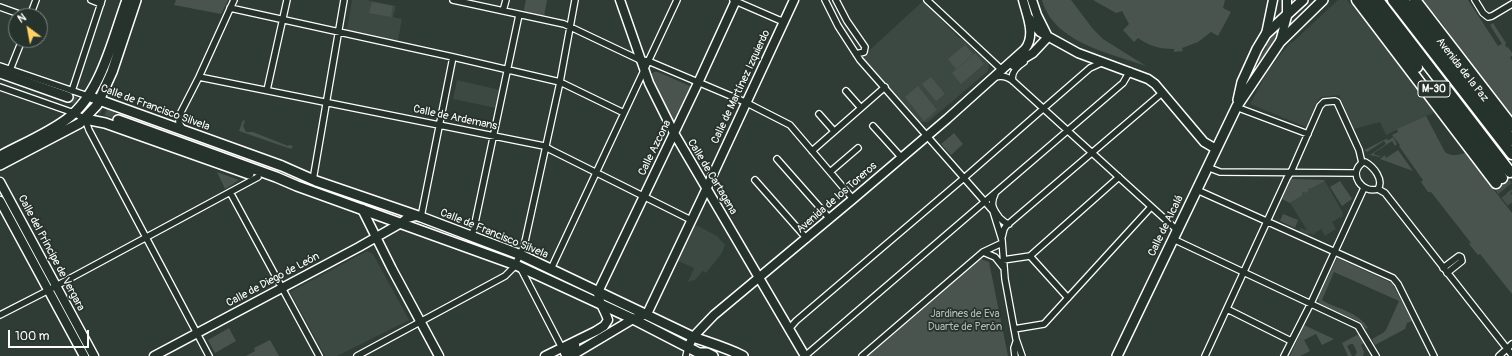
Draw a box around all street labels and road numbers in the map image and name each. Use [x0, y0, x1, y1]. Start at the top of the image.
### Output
street label: Calle de Martínez Izquierdo [709, 28, 773, 146]
street label: Avenida de la Paz [1433, 35, 1491, 105]
road number: M-30 [1418, 81, 1450, 97]
street label: Calle de Francisco Silvela [99, 82, 211, 134]
street label: Calle de Ardemans [412, 103, 498, 133]
street label: Calle Azcona [636, 118, 674, 178]
street label: Calle de Cartagena [684, 137, 740, 217]
street label: Avenida de los Toreros [794, 160, 880, 236]
street label: Calle del Príncipe de Vergara [15, 193, 87, 313]
street label: Calle de Alcalá [1145, 193, 1187, 259]
street label: Calle de Francisco Silvela [438, 206, 550, 262]
street label: Calle de Diego de León [224, 250, 322, 310]

